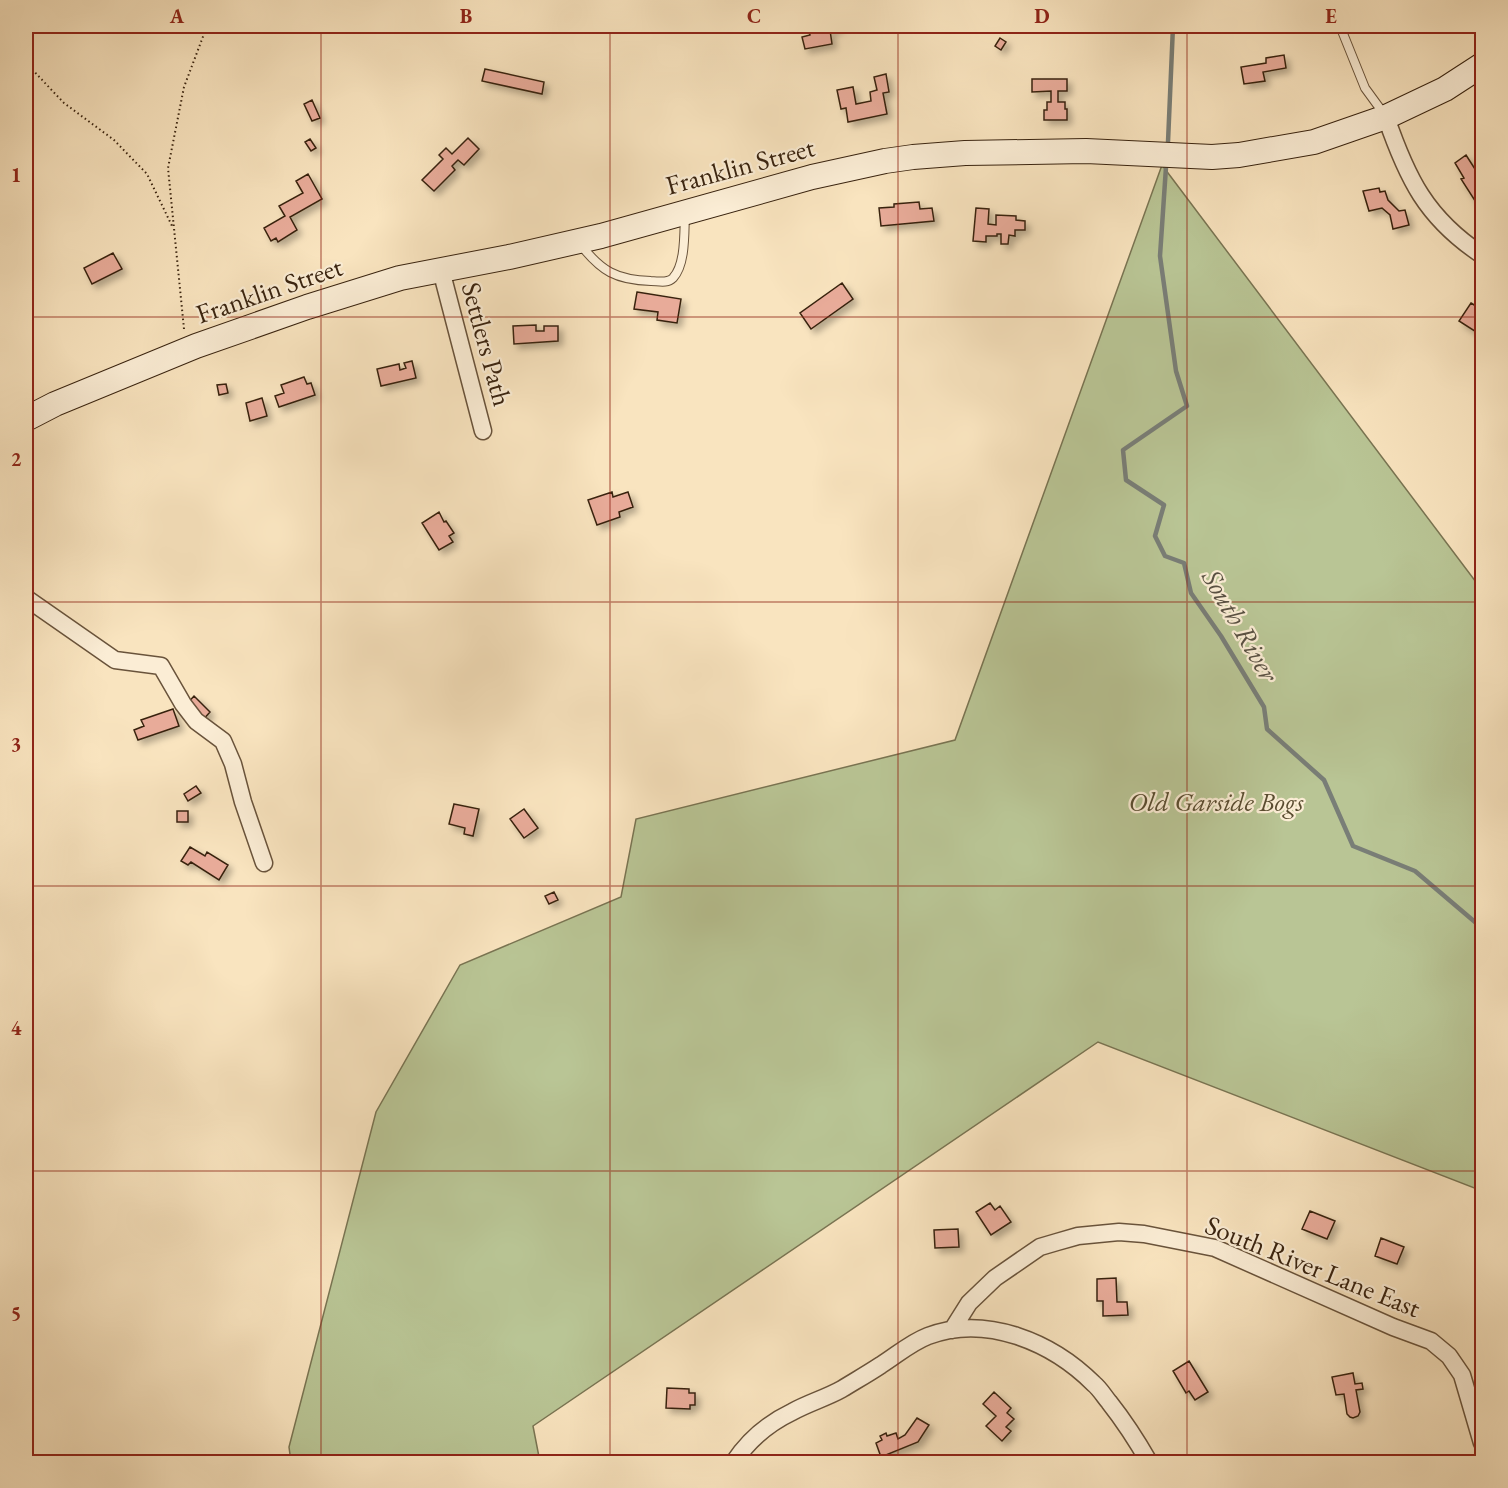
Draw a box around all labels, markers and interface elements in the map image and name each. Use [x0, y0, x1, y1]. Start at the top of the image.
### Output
text: A [169, 3, 185, 29]
text: B [460, 3, 472, 29]
text: C [747, 3, 761, 29]
text: D [1034, 3, 1050, 29]
text: E [1325, 3, 1337, 29]
street label: Franklin Street [662, 129, 819, 203]
text: 1 [11, 162, 21, 188]
street label: Franklin Street [191, 248, 347, 331]
street label: Settlers Path [454, 278, 520, 410]
text: 2 [11, 446, 22, 472]
water label: South River [1194, 561, 1288, 689]
text: 3 [11, 731, 21, 757]
park label: Old Garside Bogs [1128, 784, 1304, 819]
text: 4 [11, 1015, 22, 1041]
street label: South River Lane East [1200, 1207, 1426, 1325]
text: 5 [11, 1300, 21, 1326]

